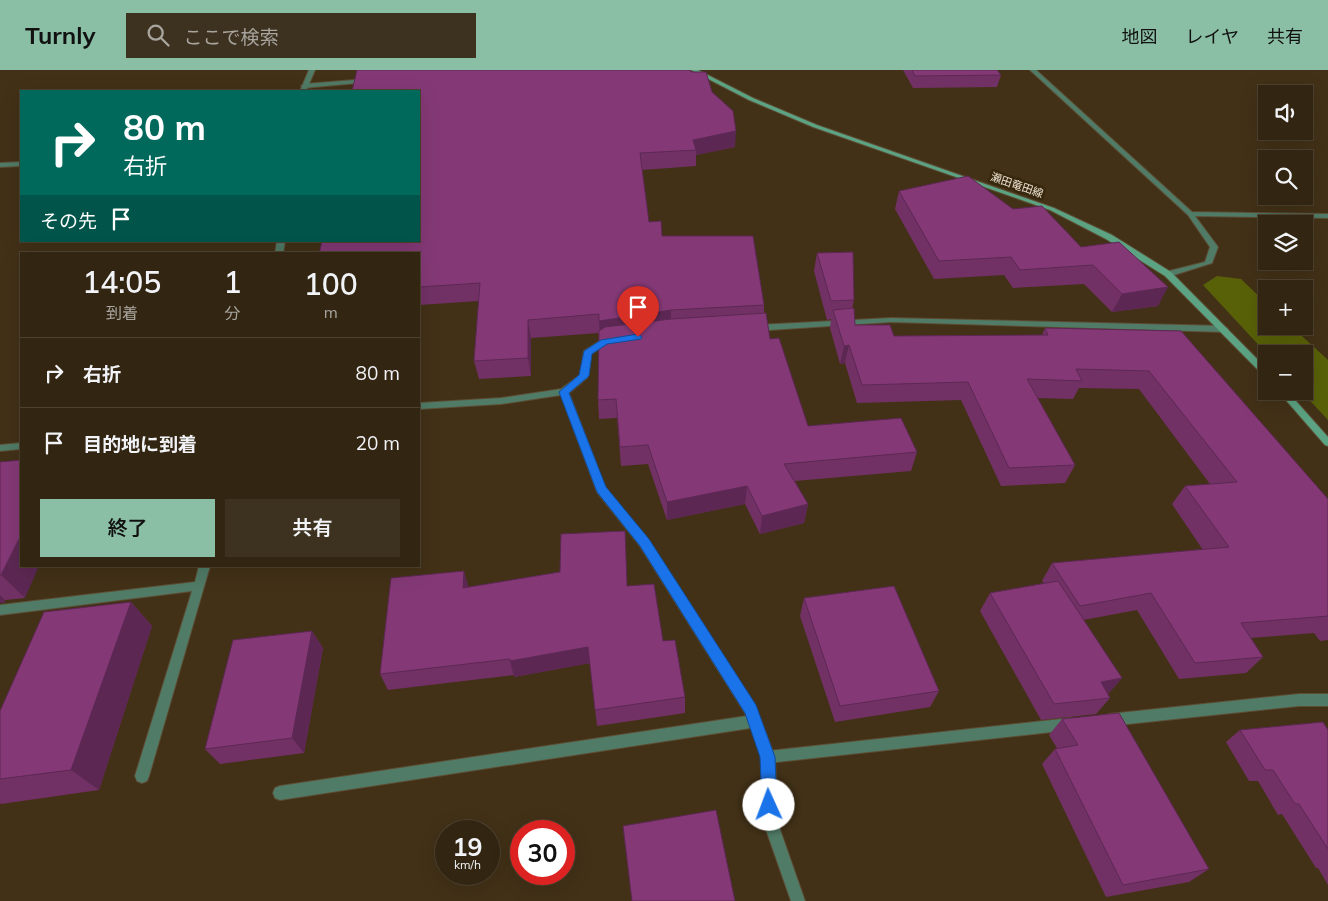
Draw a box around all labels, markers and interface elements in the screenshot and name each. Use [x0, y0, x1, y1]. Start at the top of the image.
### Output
search box [126, 13, 476, 58]
text: Turnly [25, 20, 96, 50]
icon: search [144, 21, 172, 49]
text: ここで検索 [184, 25, 279, 49]
text: 地図 [1122, 25, 1158, 48]
text: レイヤ [1186, 25, 1239, 48]
text: 共有 [1267, 25, 1303, 48]
map controls [1258, 85, 1313, 400]
button: sound [1258, 85, 1313, 140]
text: 80 m [123, 105, 206, 149]
icon: right [40, 110, 105, 175]
button: search [1258, 150, 1313, 205]
text: 右折 [123, 152, 167, 180]
street label: 瀬田竜田線 [989, 169, 1045, 201]
icon: arrive [107, 205, 135, 233]
text: その先 [40, 209, 97, 233]
button: layers [1258, 215, 1313, 270]
text: 14:05 [82, 263, 161, 301]
text: 1 [224, 263, 242, 301]
text: 100 [304, 265, 358, 303]
button: + [1258, 280, 1313, 335]
pin [617, 286, 659, 337]
icon: arrive [624, 293, 652, 321]
text: m [324, 302, 338, 322]
text: 到着 [106, 303, 138, 323]
text: 分 [225, 303, 241, 323]
button: − [1258, 345, 1313, 400]
icon: right [40, 359, 68, 387]
text: 80 m [356, 361, 400, 385]
text: 右折 [83, 362, 121, 386]
icon: arrive [40, 429, 68, 457]
text: 20 m [356, 431, 400, 455]
text: 目的地に到着 [83, 432, 197, 456]
button: 終了 [40, 499, 215, 557]
button: 共有 [225, 499, 400, 557]
position arrow [742, 778, 794, 830]
speed limit sign: 30 [510, 820, 575, 885]
text: 19 [452, 831, 483, 862]
text: km/h [454, 857, 481, 872]

